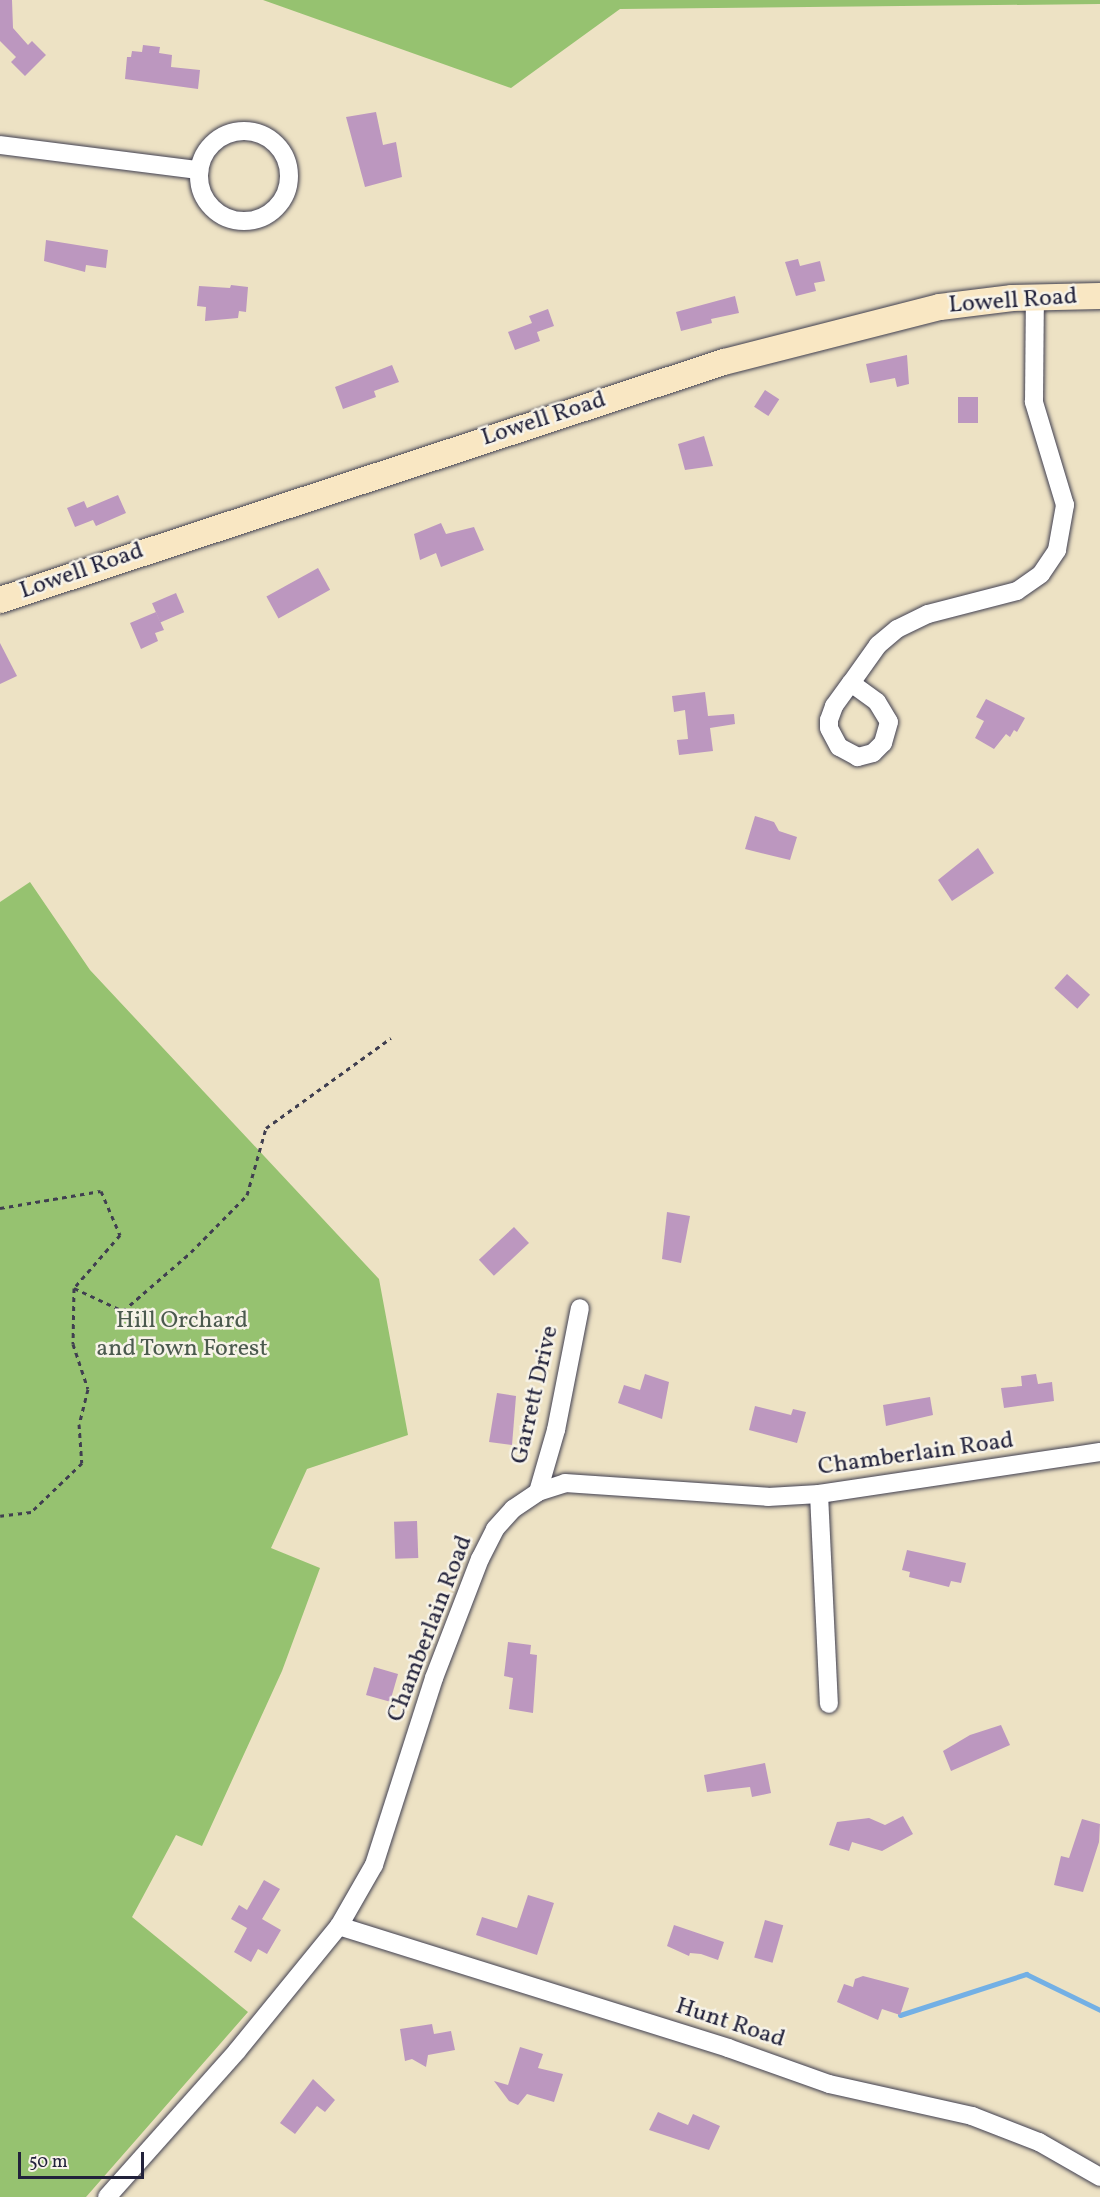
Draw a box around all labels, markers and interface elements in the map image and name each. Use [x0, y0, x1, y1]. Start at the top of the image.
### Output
street label: Lowell Road [948, 283, 1078, 321]
street label: Lowell Road [478, 386, 610, 454]
street label: Lowell Road [16, 537, 148, 607]
park label: Hill Orchard and Town Forest [96, 1308, 268, 1364]
street label: Garrett Drive [506, 1323, 566, 1467]
street label: Chamberlain Road [816, 1427, 1016, 1483]
street label: Chamberlain Road [382, 1532, 480, 1726]
street label: Hunt Road [672, 1993, 788, 2055]
scale bar [21, 2140, 147, 2178]
text: 50 m [29, 2150, 68, 2175]

